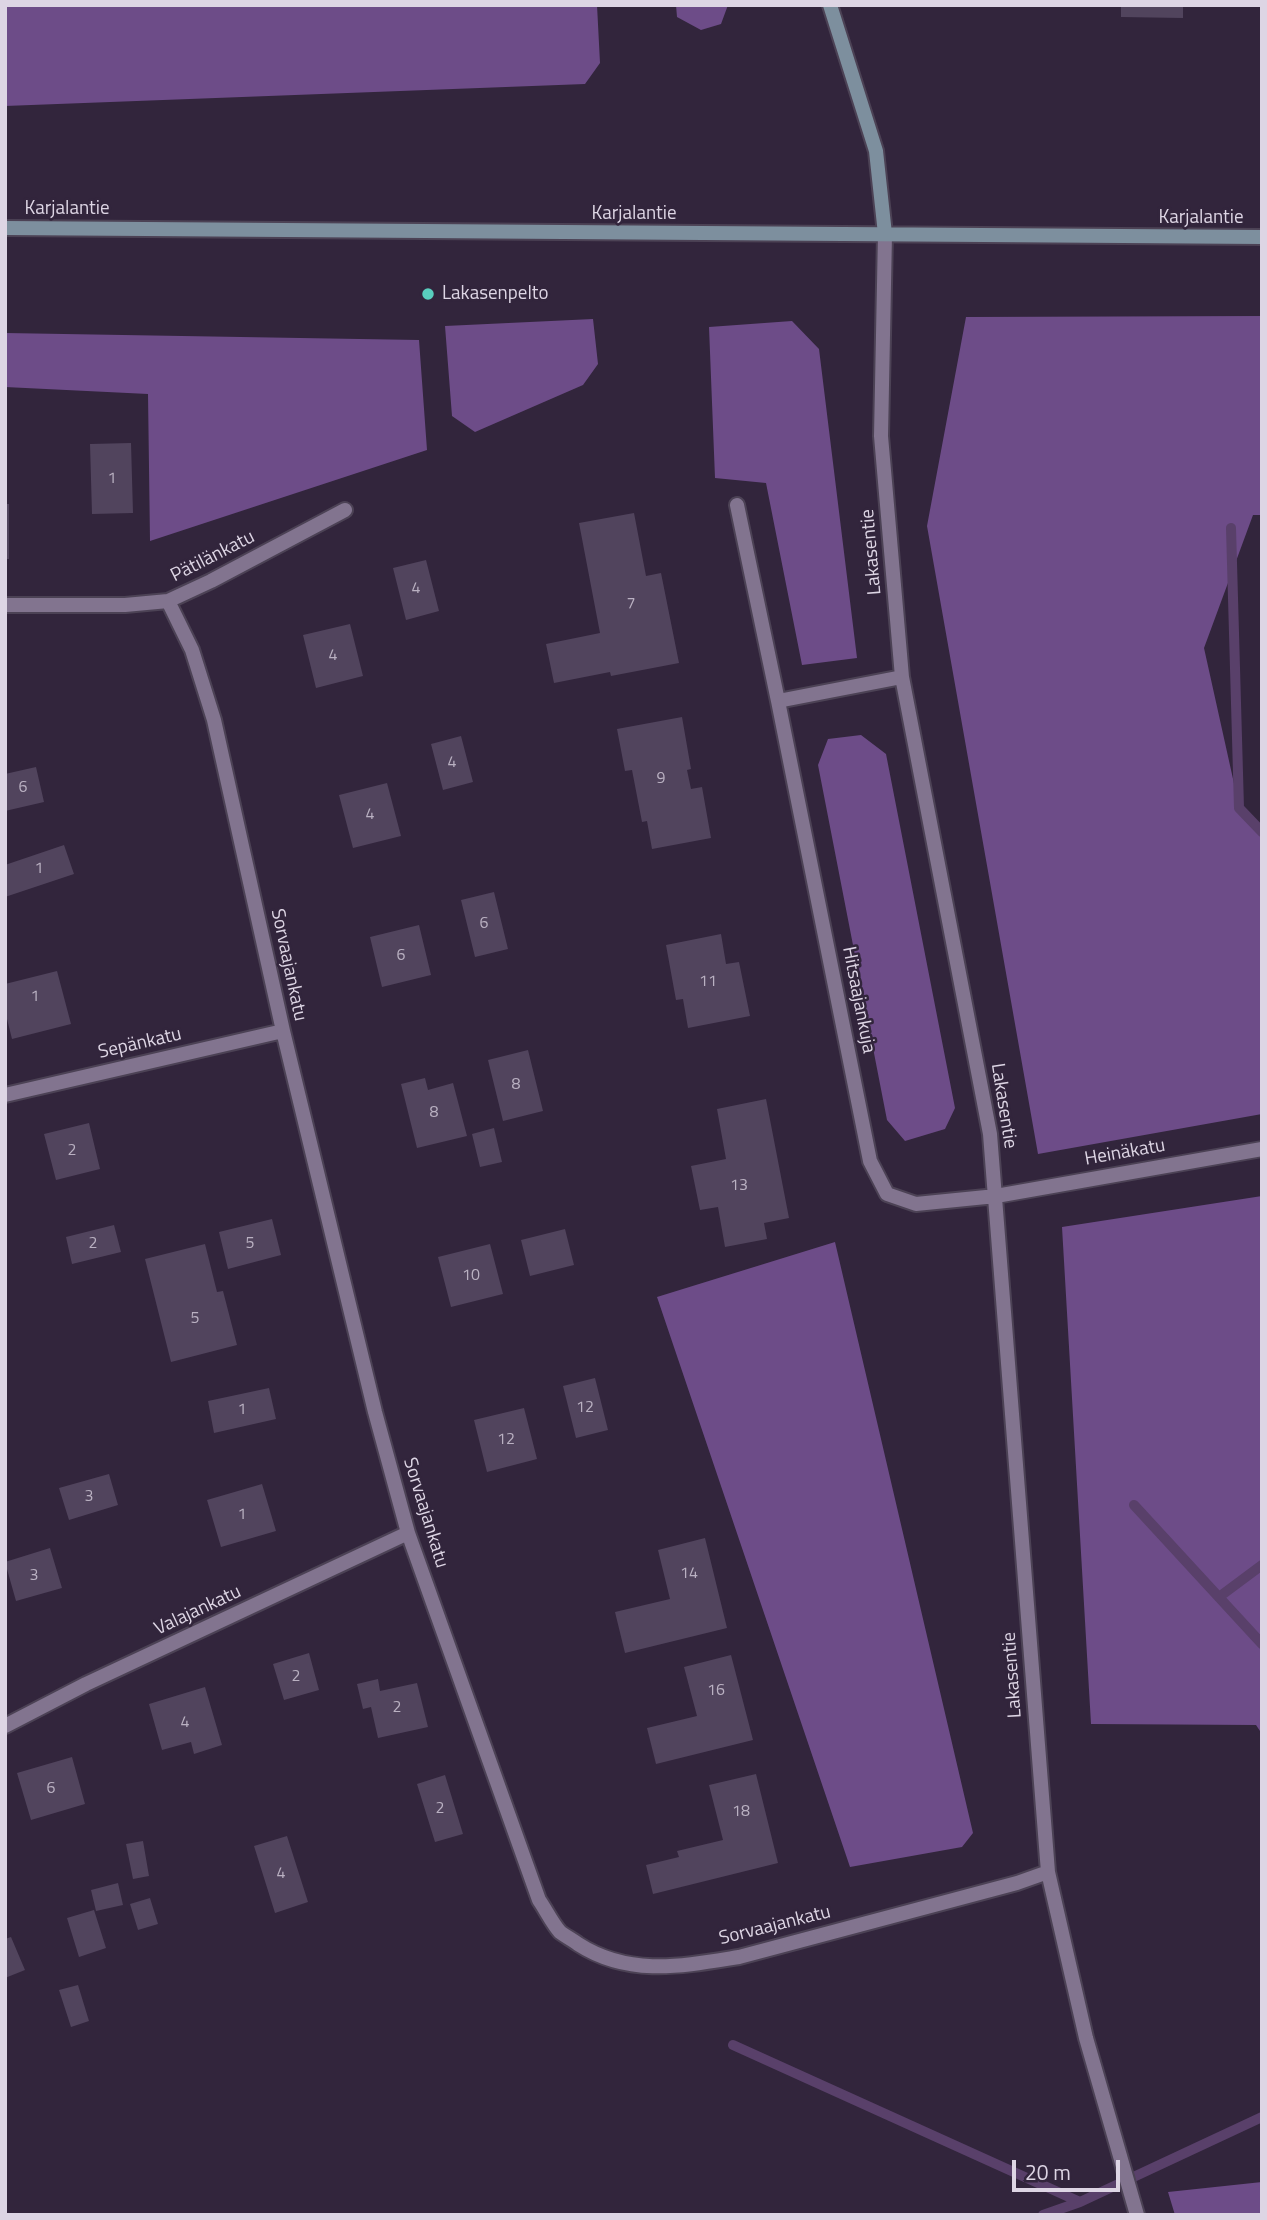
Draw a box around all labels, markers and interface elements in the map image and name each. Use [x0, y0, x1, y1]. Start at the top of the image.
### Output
street label: Karjalantie [24, 198, 110, 220]
street label: Karjalantie [591, 203, 677, 225]
street label: Karjalantie [1158, 207, 1244, 229]
place label: Lakasenpelto [442, 283, 549, 305]
marker: Lakasenpelto [420, 286, 436, 302]
house number: 1 [108, 469, 116, 489]
street label: Lakasentie [857, 508, 887, 596]
street label: Pätilänkatu [167, 526, 259, 588]
house number: 4 [412, 579, 420, 599]
house number: 7 [627, 594, 635, 614]
house number: 4 [329, 646, 337, 666]
house number: 4 [448, 753, 456, 773]
house number: 9 [657, 769, 665, 789]
house number: 6 [19, 778, 27, 798]
house number: 4 [366, 805, 374, 825]
house number: 1 [35, 859, 43, 879]
street label: Sorvaajankatu [265, 907, 311, 1023]
house number: 6 [480, 914, 488, 934]
street label: Hitsaajankuja [836, 945, 880, 1055]
house number: 6 [397, 946, 405, 966]
house number: 11 [699, 972, 717, 992]
house number: 1 [31, 987, 39, 1007]
street label: Sepänkatu [96, 1023, 184, 1065]
street label: Lakasentie [985, 1062, 1021, 1150]
house number: 8 [512, 1075, 520, 1095]
house number: 8 [430, 1103, 438, 1123]
street label: Heinäkatu [1083, 1135, 1167, 1171]
house number: 2 [68, 1141, 76, 1161]
house number: 13 [730, 1176, 748, 1196]
house number: 2 [89, 1234, 97, 1254]
house number: 5 [246, 1234, 254, 1254]
house number: 10 [462, 1266, 480, 1286]
house number: 5 [191, 1309, 199, 1329]
house number: 12 [576, 1398, 594, 1418]
house number: 1 [238, 1400, 246, 1420]
house number: 12 [497, 1430, 515, 1450]
street label: Sorvaajankatu [397, 1455, 453, 1571]
house number: 3 [85, 1487, 93, 1507]
house number: 1 [238, 1505, 246, 1525]
house number: 14 [680, 1564, 698, 1584]
house number: 3 [30, 1566, 38, 1586]
street label: Valajankatu [151, 1581, 245, 1641]
street label: Lakasentie [999, 1631, 1027, 1719]
house number: 2 [292, 1667, 300, 1687]
house number: 16 [707, 1681, 725, 1701]
house number: 2 [393, 1698, 401, 1718]
house number: 4 [181, 1713, 189, 1733]
house number: 6 [47, 1779, 55, 1799]
house number: 2 [436, 1799, 444, 1819]
house number: 18 [732, 1802, 750, 1822]
house number: 4 [277, 1864, 285, 1884]
street label: Sorvaajankatu [717, 1901, 833, 1951]
scale bar [1015, 2146, 1124, 2190]
text: 20 m [1025, 2156, 1071, 2188]

